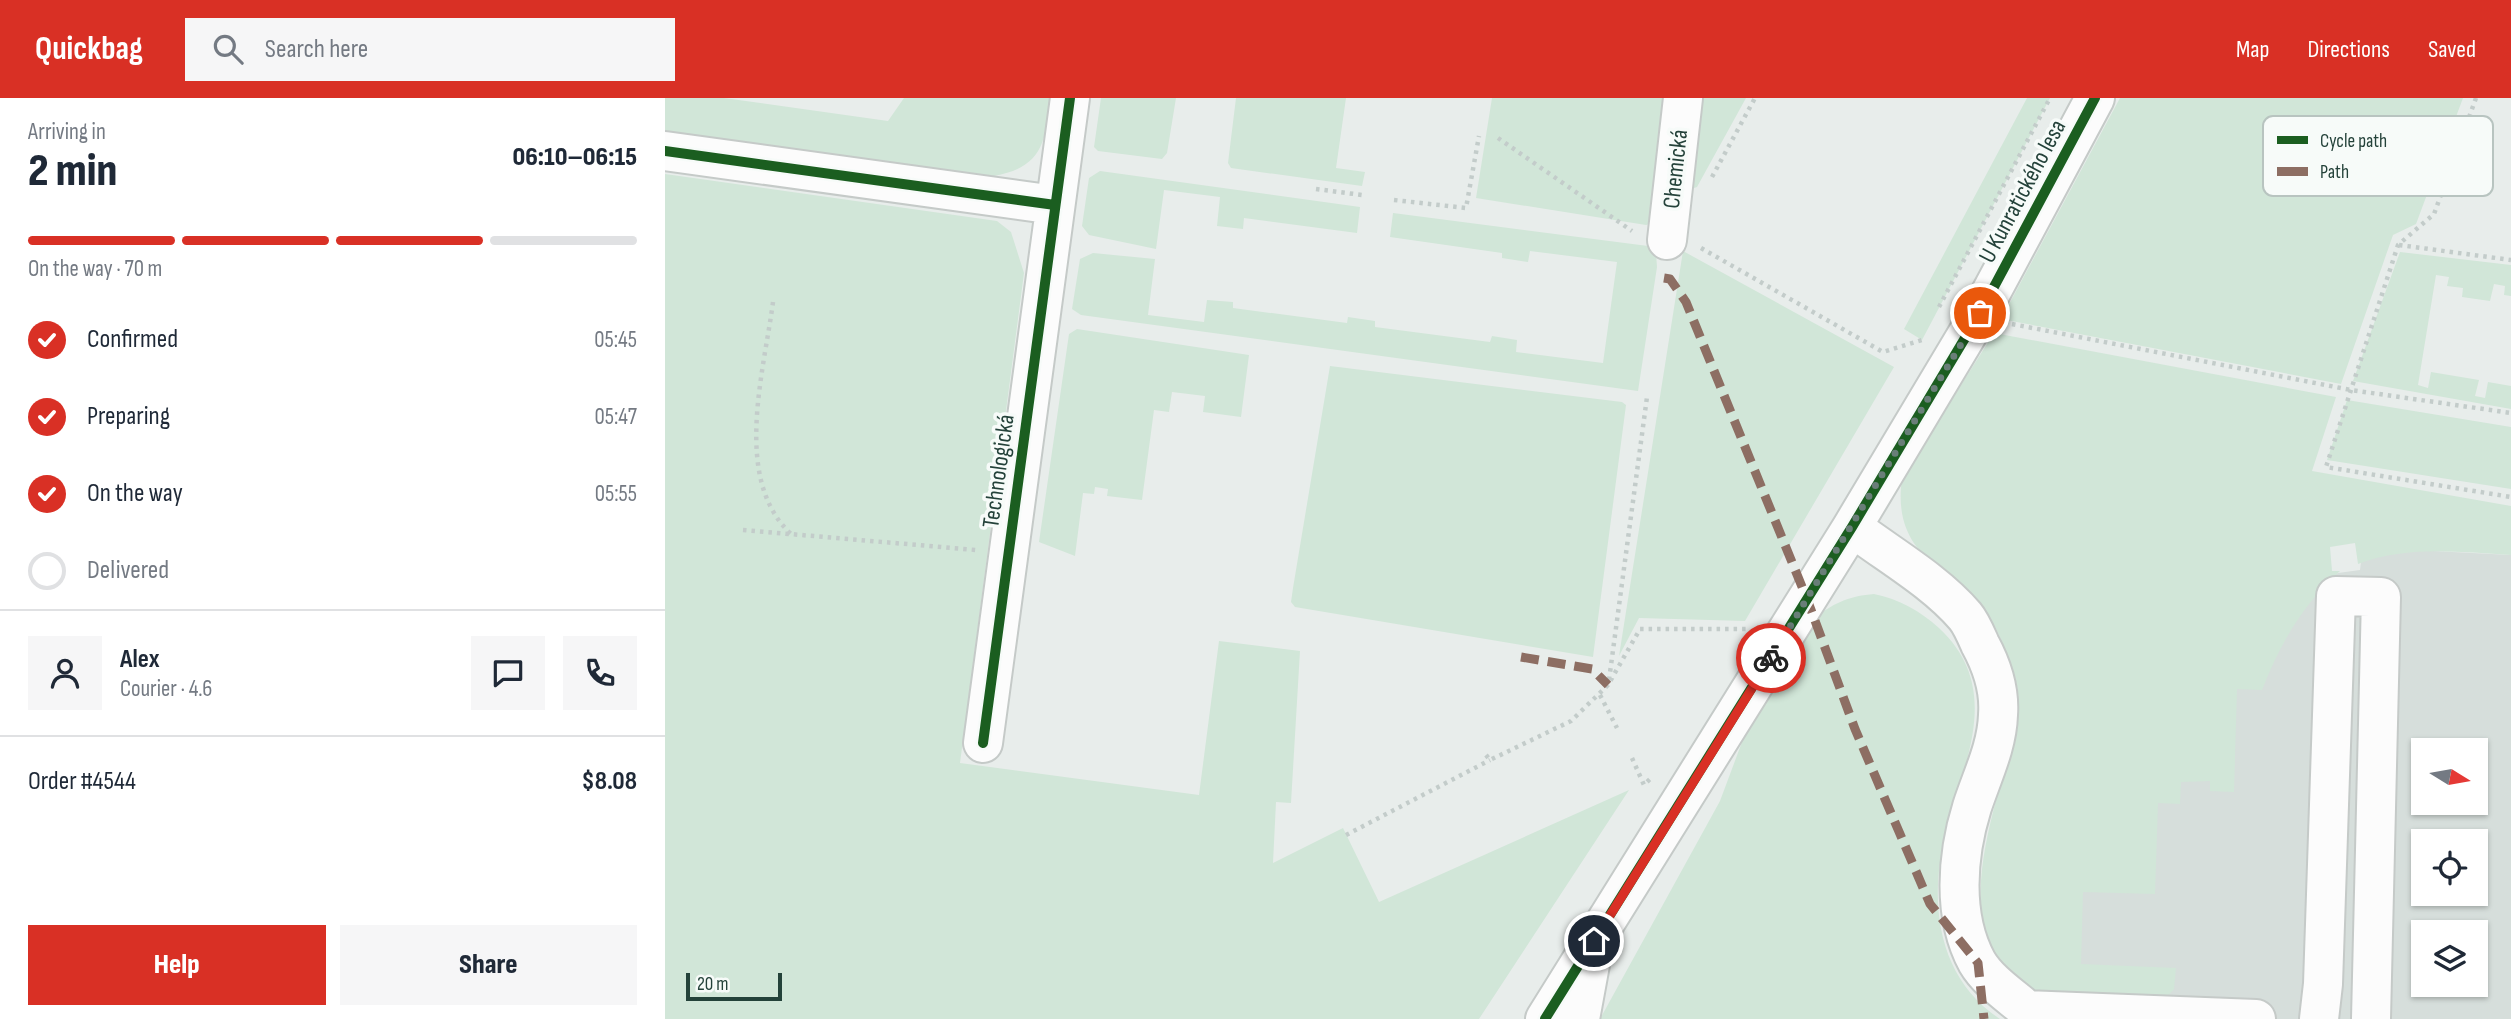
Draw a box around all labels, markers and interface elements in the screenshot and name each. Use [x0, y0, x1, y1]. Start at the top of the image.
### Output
search box [185, 18, 675, 81]
text: Quickbag [35, 29, 143, 69]
icon: search [209, 30, 247, 68]
text: Search here [265, 34, 368, 65]
text: Map [2236, 35, 2269, 64]
text: Directions [2307, 35, 2390, 64]
text: Saved [2428, 35, 2476, 64]
street label: U Kunratického lesa [1973, 115, 2072, 268]
legend [2263, 116, 2493, 196]
text: Arriving in [28, 118, 106, 146]
street label: Chemická [1657, 128, 1694, 210]
text: Cycle path [2320, 130, 2387, 153]
text: 06:10–06:15 [512, 142, 637, 173]
text: 2 min [28, 144, 117, 199]
text: Path [2320, 161, 2349, 184]
text: On the way · 70 m [28, 255, 162, 283]
pin [1950, 283, 2010, 343]
icon: bag [1961, 294, 1999, 332]
icon: check [28, 321, 66, 359]
text: Confirmed [87, 324, 178, 355]
text: 05:45 [594, 326, 637, 354]
icon: check [28, 398, 66, 436]
text: Preparing [87, 401, 170, 432]
text: 05:47 [595, 403, 637, 431]
street label: Technologická [976, 412, 1021, 530]
icon: check [28, 475, 66, 513]
text: On the way [87, 478, 183, 509]
text: 05:55 [595, 480, 637, 508]
text: Delivered [87, 555, 169, 586]
courier [1736, 623, 1806, 693]
button: person [28, 636, 102, 710]
button: chat [471, 636, 545, 710]
button: phone [563, 636, 637, 710]
icon: bike [1752, 639, 1790, 677]
text: Alex [120, 644, 160, 675]
text: Courier · 4.6 [120, 675, 212, 703]
north arrow [2411, 738, 2489, 816]
map controls [2411, 738, 2488, 997]
text: Order #4544 [28, 766, 136, 797]
text: $8.08 [582, 766, 637, 797]
button: locate [2411, 829, 2488, 906]
pin [1564, 911, 1624, 971]
button: layers [2411, 920, 2488, 997]
icon: home [1575, 922, 1613, 960]
button: Help [28, 925, 326, 1005]
button: Share [340, 925, 637, 1005]
scale bar [686, 970, 782, 1002]
text: 20 m [697, 973, 729, 996]

